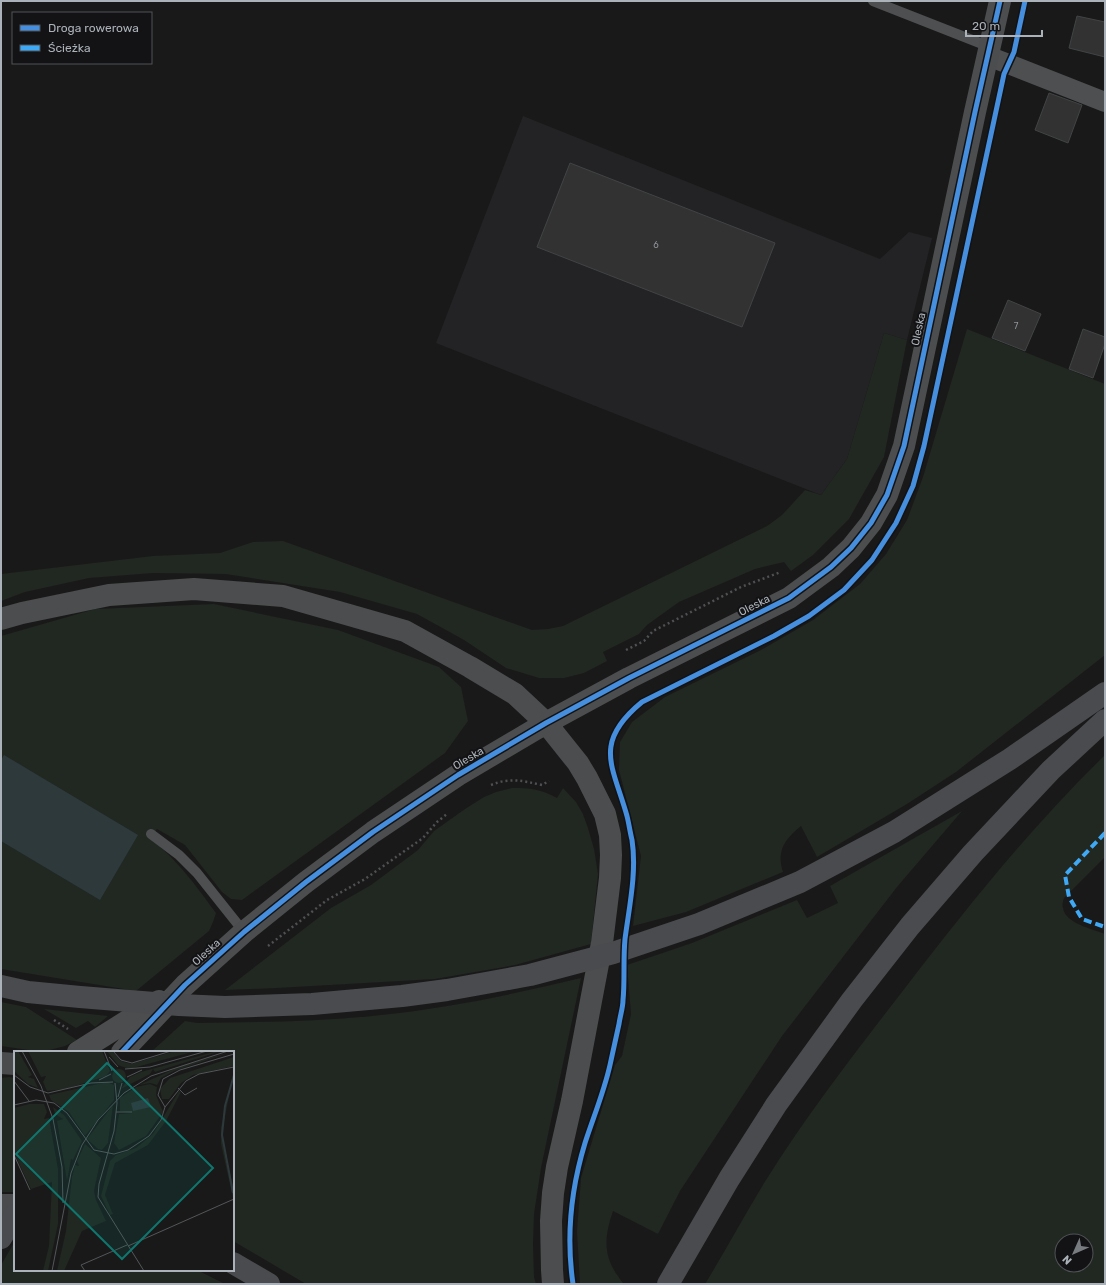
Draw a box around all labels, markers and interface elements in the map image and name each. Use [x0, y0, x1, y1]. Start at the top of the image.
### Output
legend [12, 12, 152, 64]
scale bar [966, 12, 1042, 38]
text: 20 m [972, 19, 1000, 33]
text: Droga rowerowa [48, 21, 139, 35]
text: Ścieżka [48, 41, 91, 55]
house number: 6 [653, 240, 659, 250]
street label: Oleska [909, 311, 928, 347]
house number: 7 [1014, 321, 1019, 331]
street label: Oleska [736, 592, 772, 619]
street label: Oleska [451, 744, 486, 773]
street label: Oleska [190, 936, 223, 968]
inset map [14, 1051, 234, 1271]
north arrow [1054, 1233, 1094, 1273]
text: N [1060, 1252, 1075, 1267]

